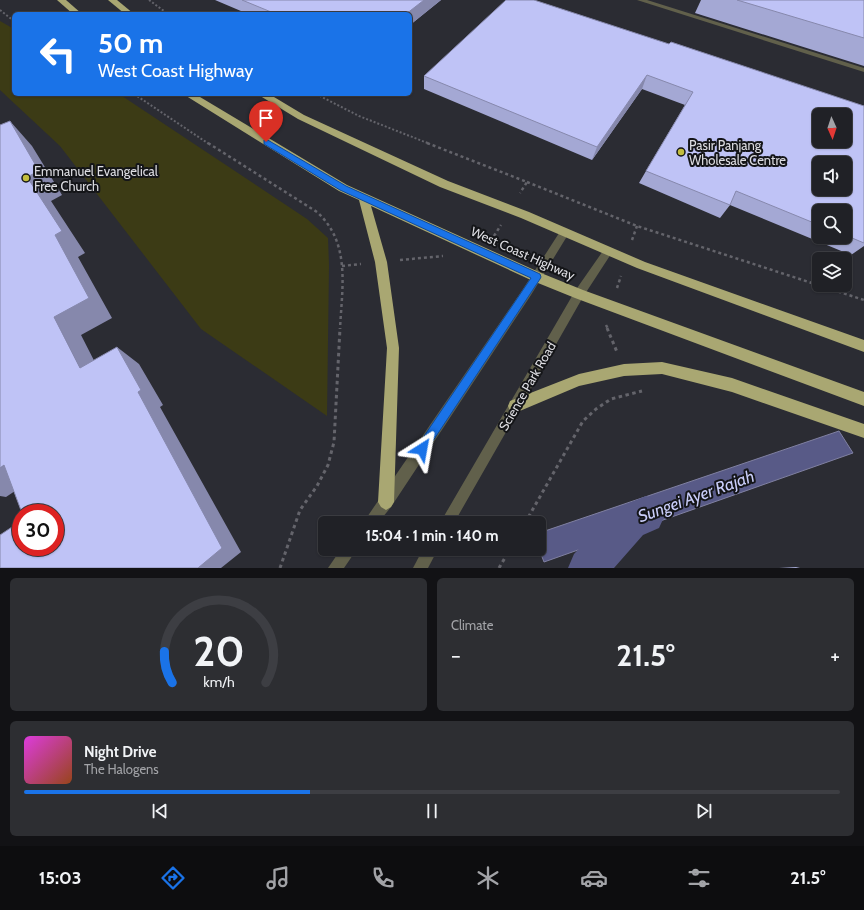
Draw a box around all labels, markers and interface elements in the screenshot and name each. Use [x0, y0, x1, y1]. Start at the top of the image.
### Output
text: 50 m [98, 26, 163, 60]
icon: left [32, 28, 84, 80]
text: West Coast Highway [98, 60, 253, 82]
pin [249, 101, 283, 142]
icon: arrive [255, 107, 277, 129]
north arrow [812, 108, 852, 148]
map controls [812, 108, 852, 292]
place label: Pasir Panjang Wholesale Centre [689, 137, 786, 168]
marker: Pasir Panjang Wholesale Centre [676, 147, 686, 157]
button: sound [812, 156, 852, 196]
place label: Emmanuel Evangelical Free Church [34, 163, 158, 194]
marker: Emmanuel Evangelical Free Church [21, 173, 31, 183]
button: search [812, 204, 852, 244]
street label: West Coast Highway [468, 223, 578, 283]
button: layers [812, 252, 852, 292]
street label: Science Park Road [495, 339, 559, 433]
position arrow [401, 428, 443, 470]
water label: Sungei Ayer Rajah [635, 466, 757, 527]
speed limit sign: 30 [12, 504, 64, 556]
text: 15:04 · 1 min · 140 m [366, 527, 498, 545]
text: Climate [451, 617, 493, 633]
text: 20 [193, 625, 244, 675]
text: 21.5° [616, 637, 675, 674]
text: − [451, 642, 461, 669]
text: + [830, 642, 840, 669]
text: km/h [203, 672, 234, 690]
text: Night Drive [84, 743, 157, 761]
text: The Halogens [84, 761, 159, 777]
icon: previous [149, 800, 171, 822]
icon: pause [421, 800, 443, 822]
icon: next [693, 800, 715, 822]
icon: directions [159, 864, 187, 892]
icon: music [264, 864, 292, 892]
icon: phone [369, 864, 397, 892]
icon: climate [474, 864, 502, 892]
icon: car [580, 864, 608, 892]
icon: filters [685, 864, 713, 892]
text: 15:03 [39, 867, 81, 889]
text: 21.5° [790, 867, 825, 889]

